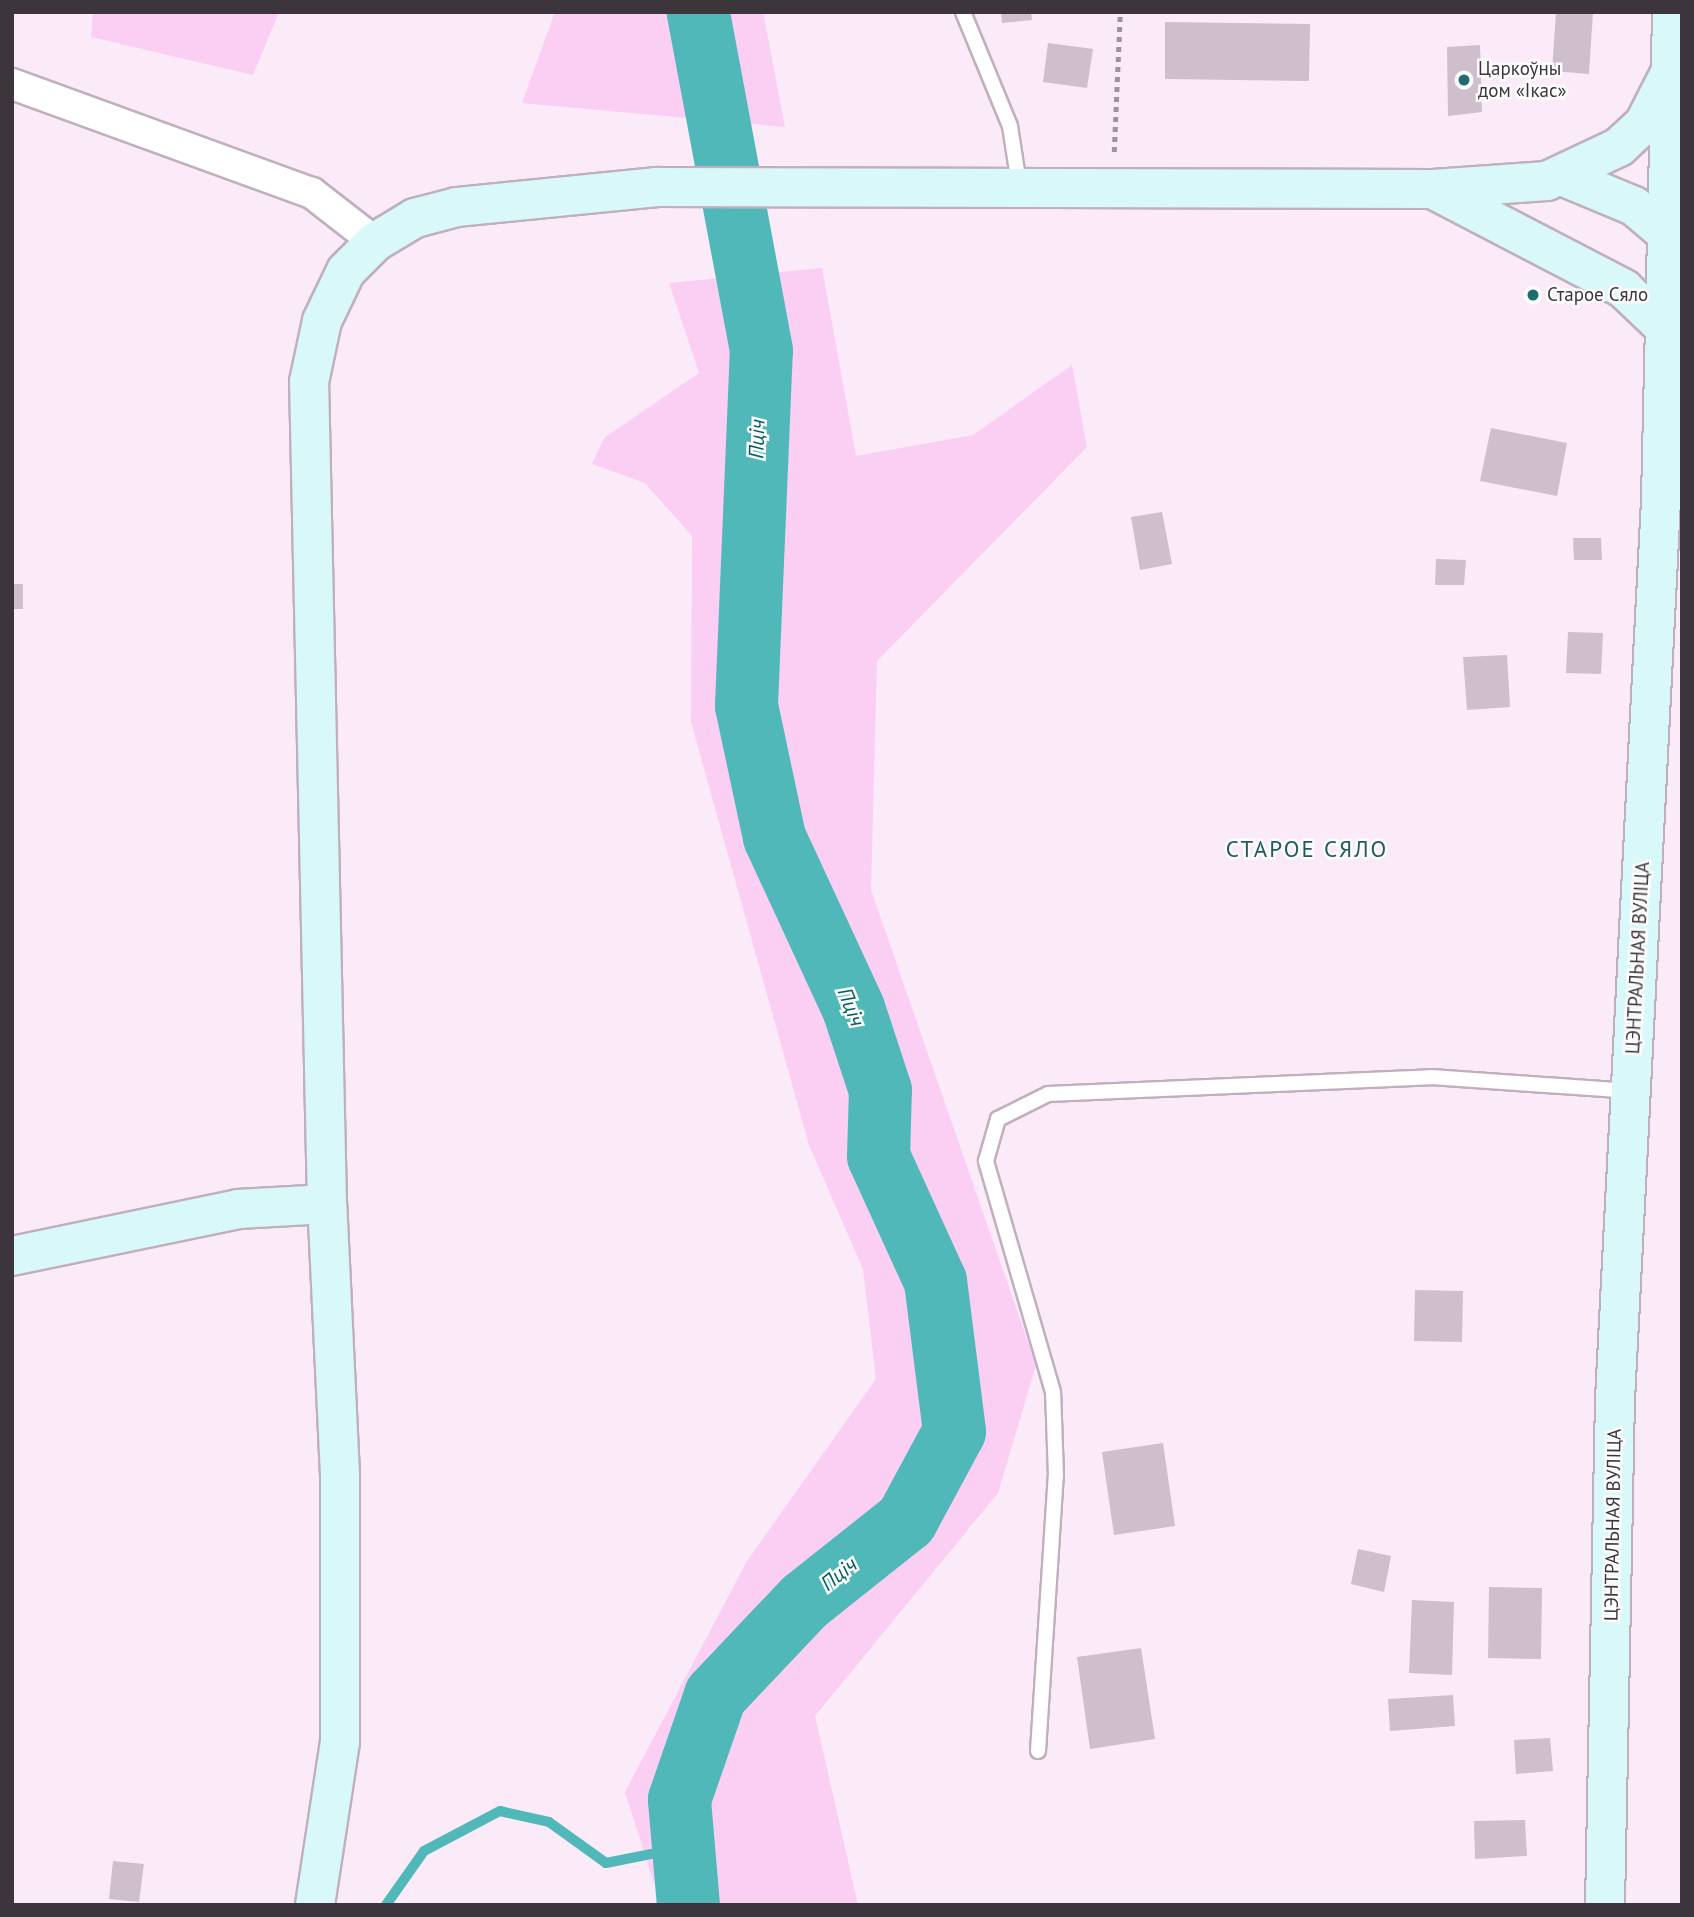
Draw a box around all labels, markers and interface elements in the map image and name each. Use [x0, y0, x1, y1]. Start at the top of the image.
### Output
place label: Царкоўны дом «Ікас» [1478, 58, 1567, 102]
marker: Царкоўны дом «Ікас» [1456, 72, 1472, 88]
place label: Старое Сяло [1547, 284, 1648, 306]
marker: Старое Сяло [1525, 287, 1541, 303]
water label: Пціч [744, 419, 770, 459]
district label: СТАРОЕ СЯЛО [1227, 835, 1387, 863]
street label: ЦЭНТРАЛЬНАЯ ВУЛІЦА [1622, 861, 1654, 1055]
water label: Пціч [832, 984, 870, 1030]
street label: ЦЭНТРАЛЬНАЯ ВУЛІЦА [1600, 1429, 1626, 1621]
water label: Пціч [816, 1552, 862, 1596]

